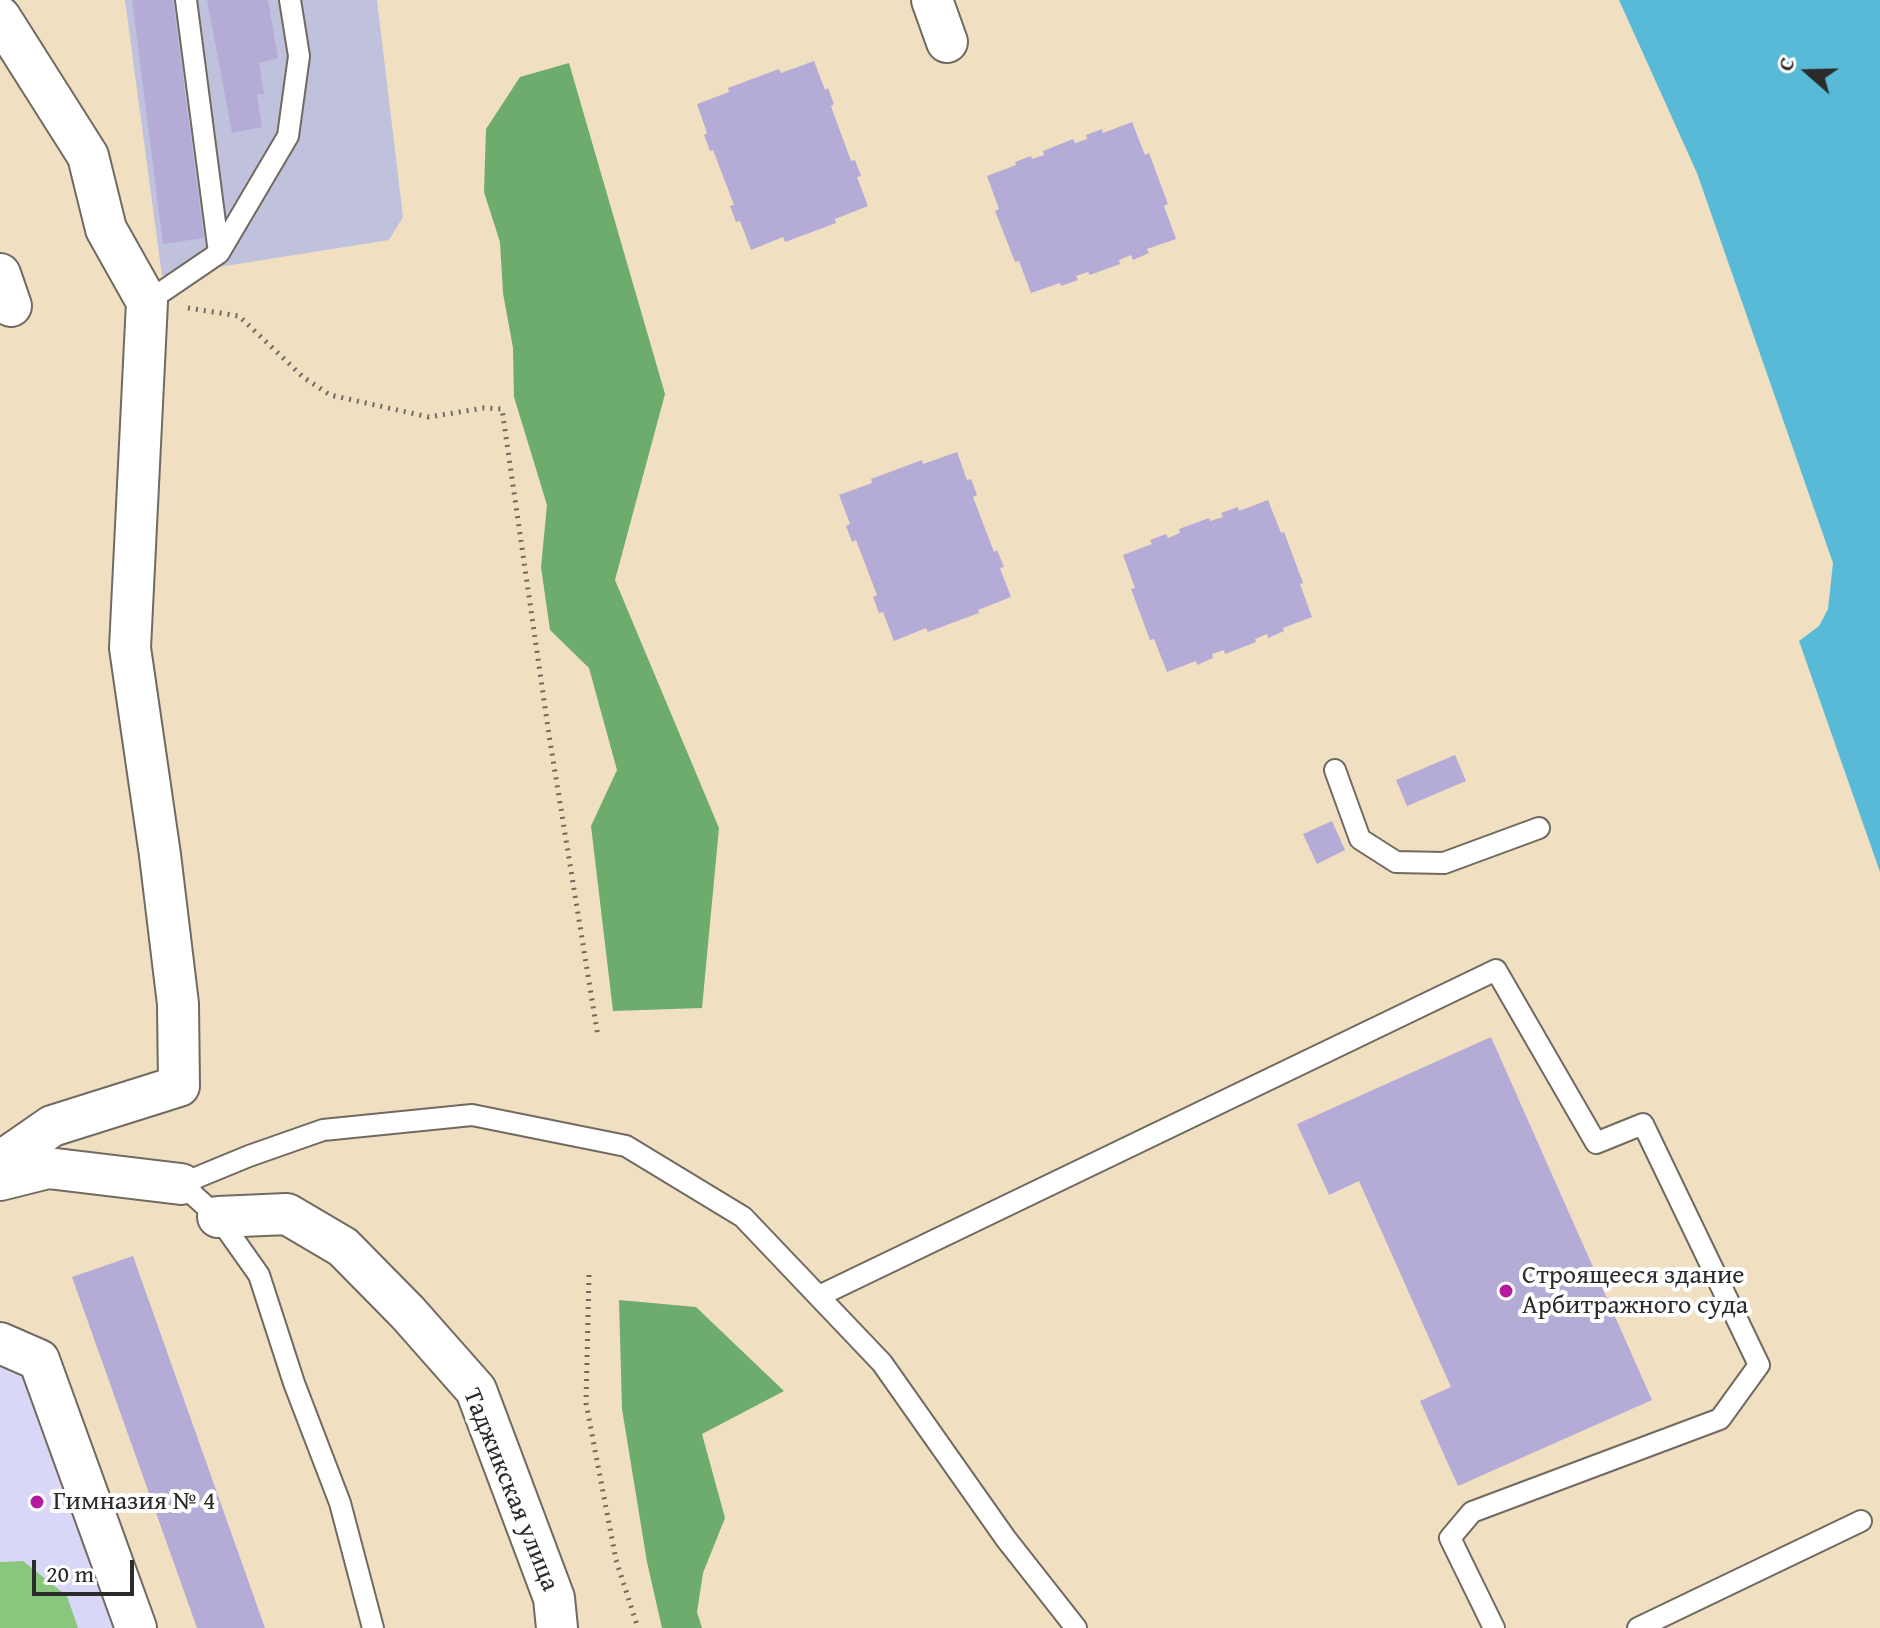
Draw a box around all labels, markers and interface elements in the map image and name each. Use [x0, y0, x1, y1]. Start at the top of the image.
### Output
north arrow [1768, 32, 1848, 112]
text: С [1768, 52, 1803, 75]
place label: Строящееся здание Арбитражного суда [1522, 1260, 1748, 1322]
marker: Строящееся здание Арбитражного суда [1497, 1282, 1515, 1300]
street label: Таджикская улица [455, 1384, 565, 1596]
place label: Гимназия № 4 [53, 1486, 216, 1518]
marker: Гимназия № 4 [28, 1493, 46, 1511]
scale bar [36, 1544, 138, 1594]
text: 20 m [46, 1556, 94, 1591]

